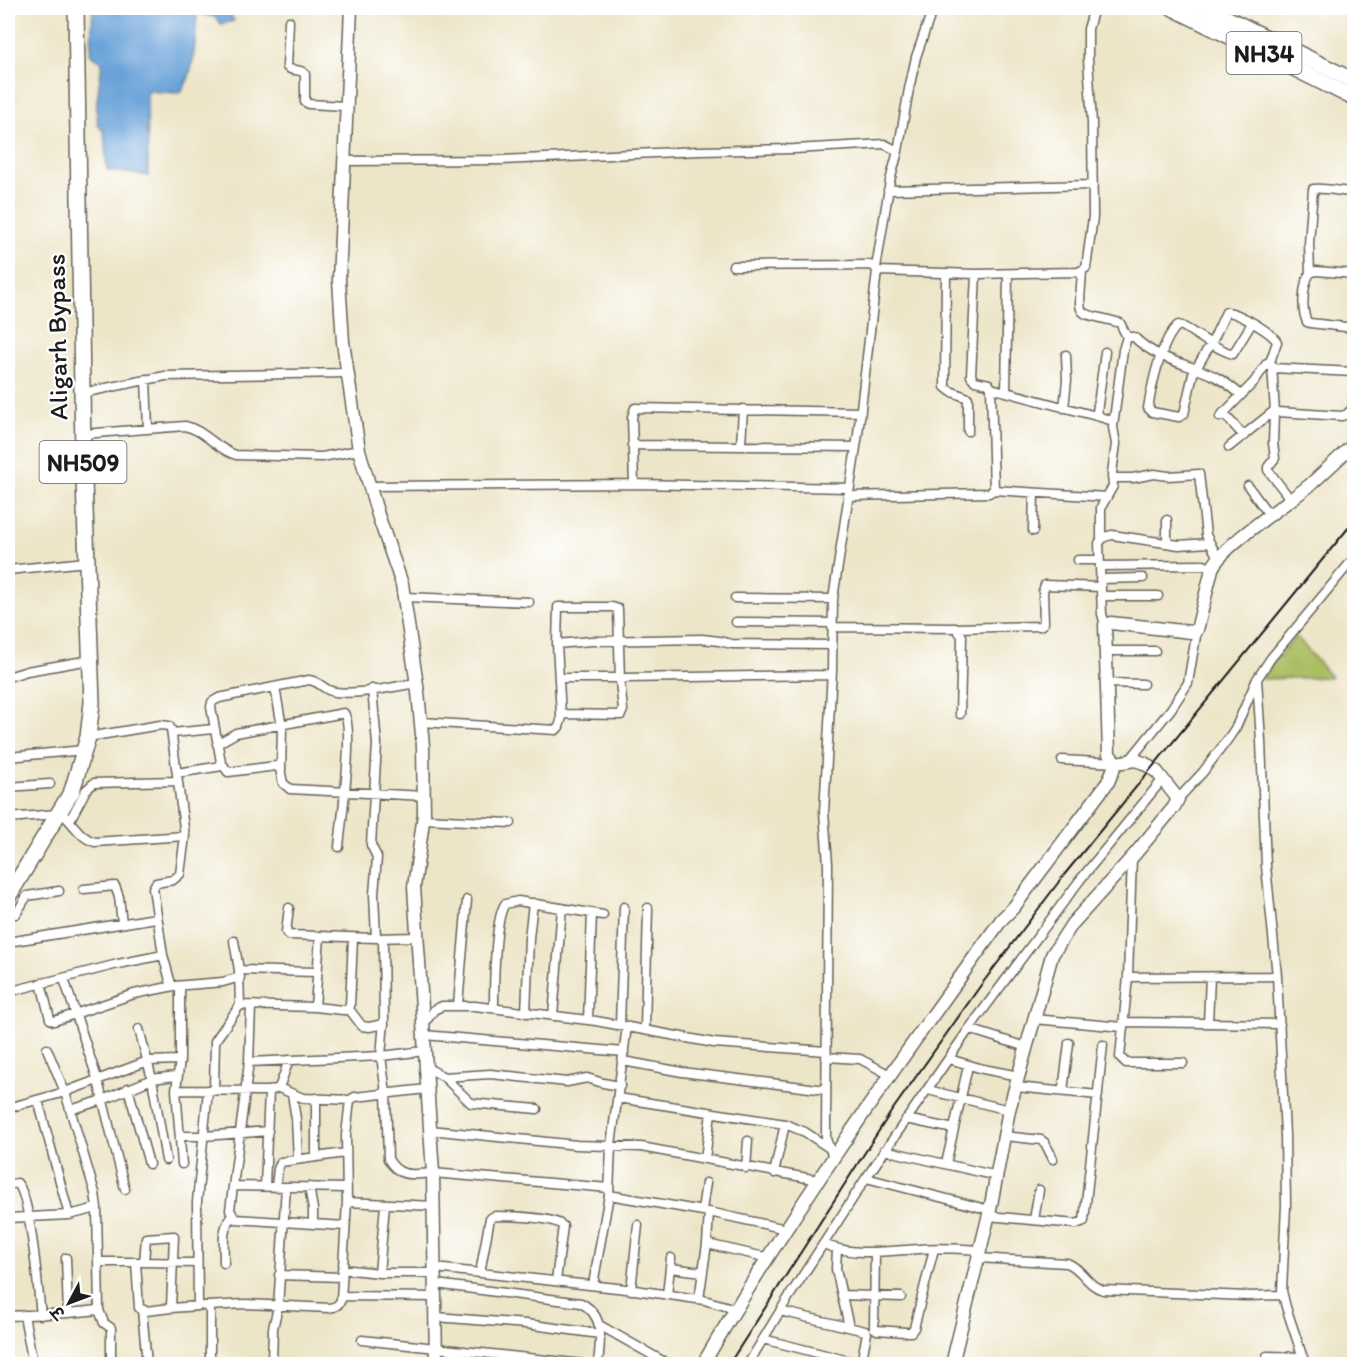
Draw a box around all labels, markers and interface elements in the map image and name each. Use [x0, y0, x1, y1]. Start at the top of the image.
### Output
road number: NH34 [1226, 32, 1302, 74]
street label: Aligarh Bypass [40, 254, 74, 420]
road number: NH509 [40, 441, 127, 483]
north arrow [39, 1273, 99, 1333]
text: उ [47, 1301, 70, 1324]

